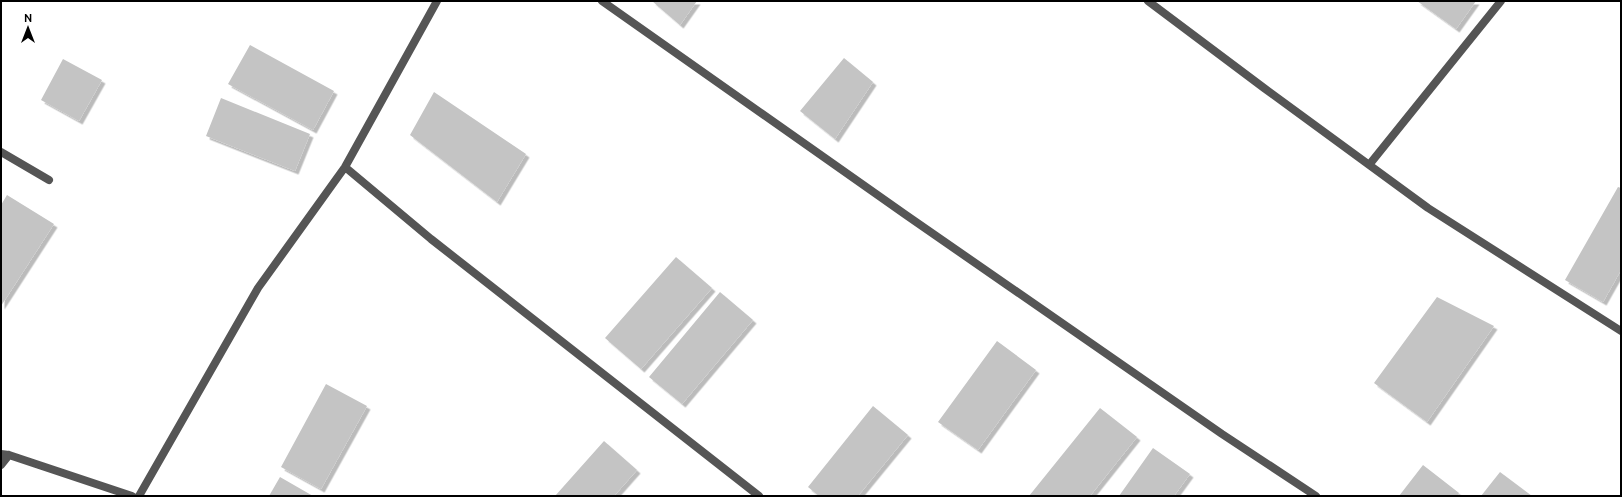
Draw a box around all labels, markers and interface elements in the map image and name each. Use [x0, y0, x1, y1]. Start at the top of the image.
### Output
north arrow [8, 8, 48, 48]
text: N [24, 12, 32, 24]

